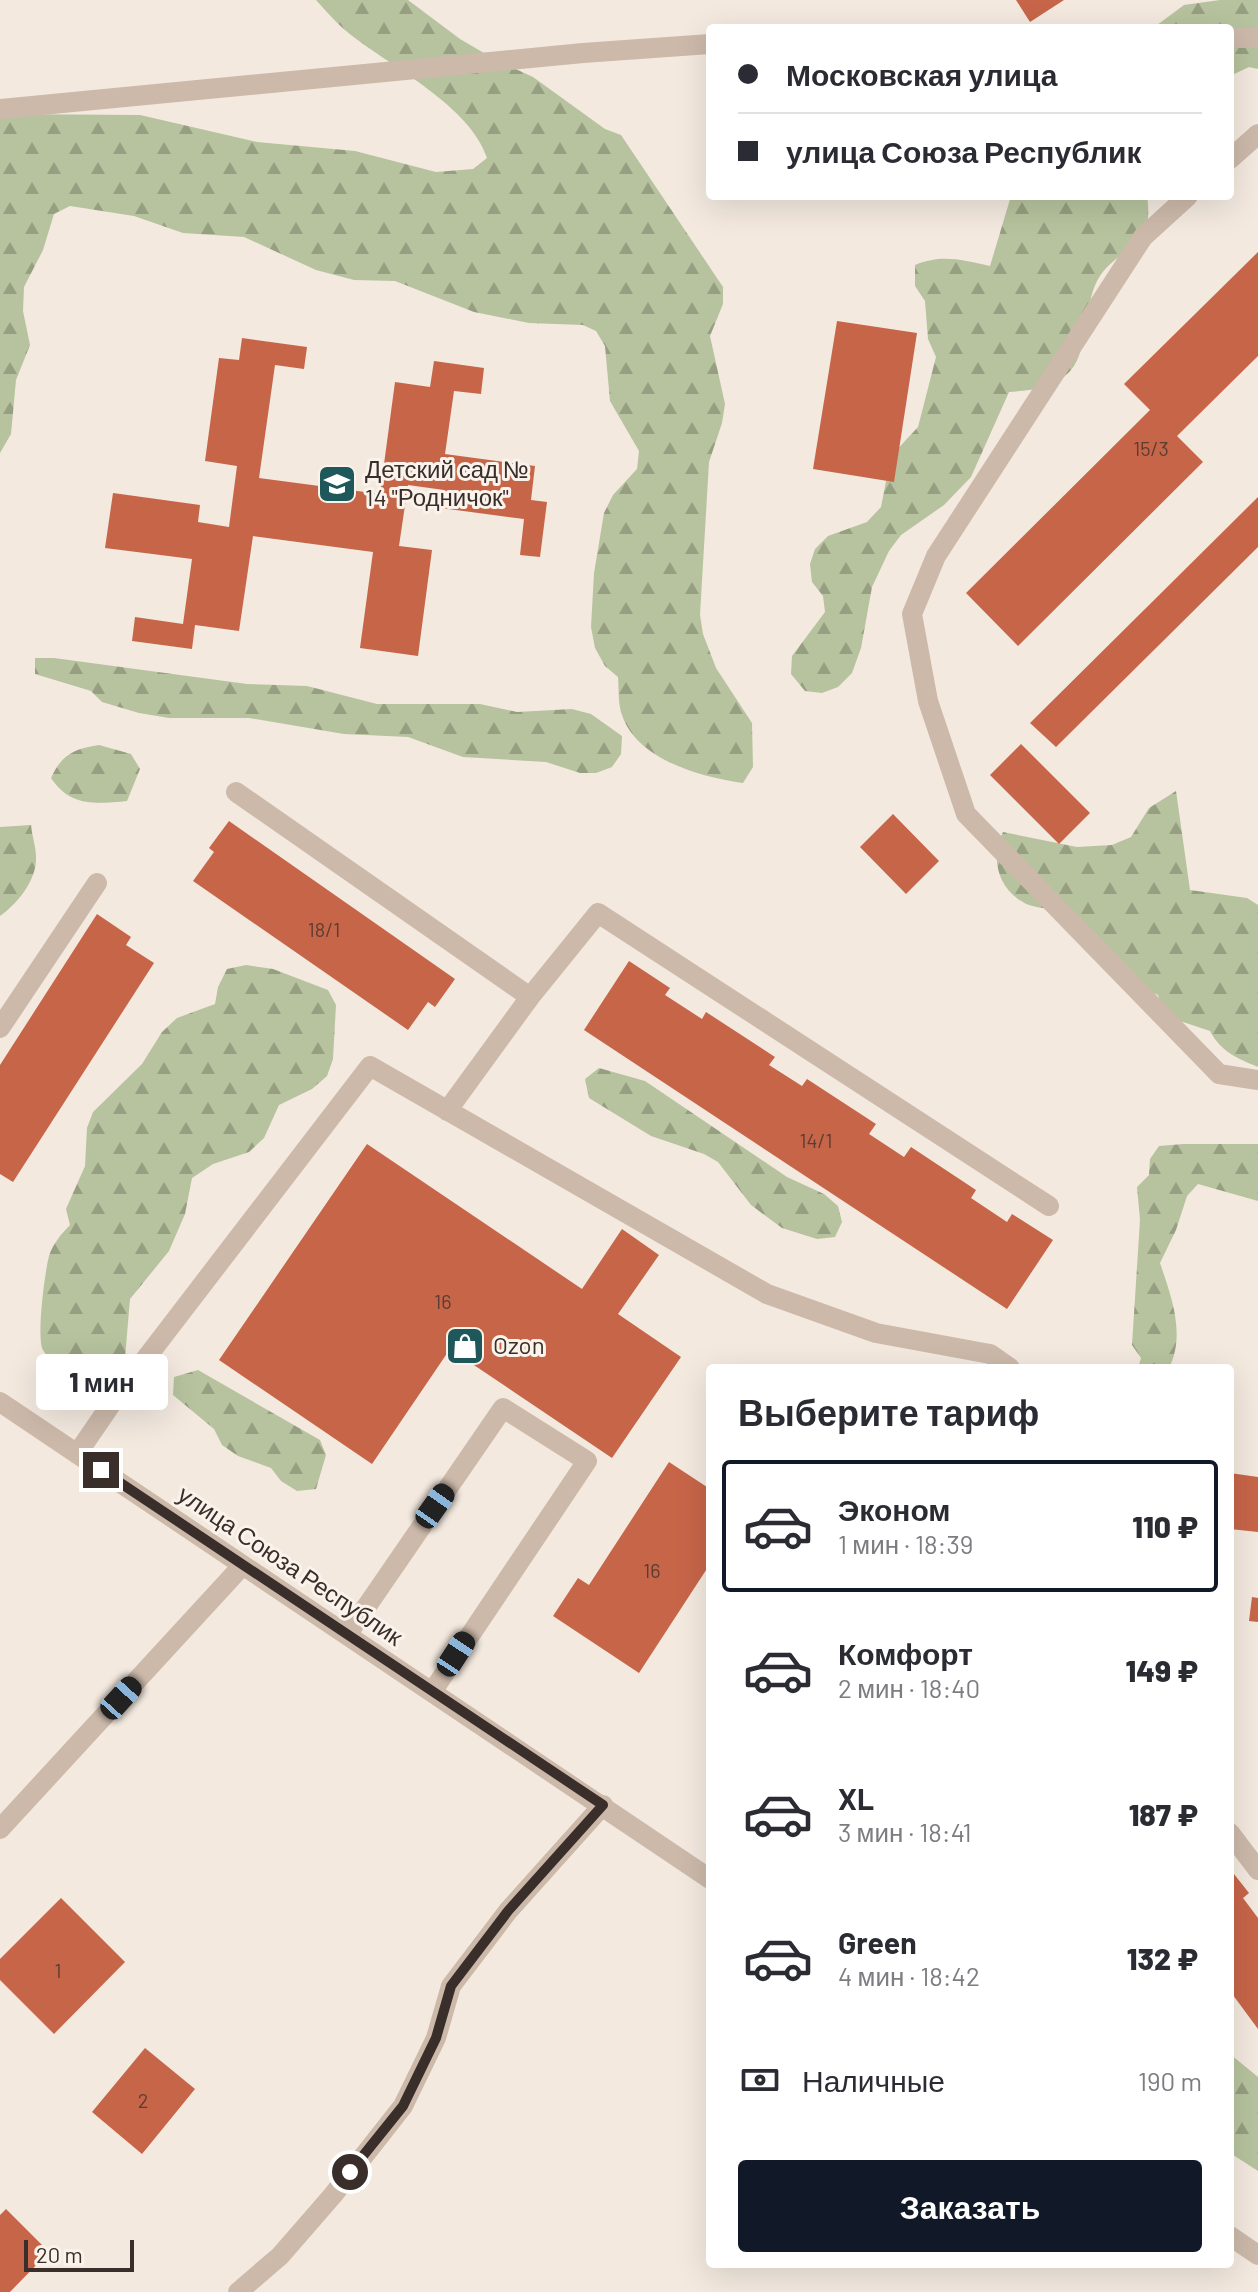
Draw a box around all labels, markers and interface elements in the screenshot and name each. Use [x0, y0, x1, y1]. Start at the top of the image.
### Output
text: Московская улица [786, 56, 1057, 92]
text: улица Союза Республик [786, 133, 1141, 169]
house number: 15/3 [1133, 436, 1169, 460]
place label: Детский сад № 14 "Родничок" [365, 454, 529, 511]
school or university icon: Детский сад № 14 "Родничок" [316, 463, 358, 505]
house number: 18/1 [308, 917, 340, 941]
house number: 14/1 [799, 1128, 833, 1152]
house number: 16 [434, 1289, 452, 1313]
shop icon: Ozon [444, 1325, 486, 1367]
place label: Ozon [493, 1330, 545, 1359]
callout: 1 мин [35, 1354, 167, 1410]
text: 1 мин [69, 1366, 135, 1397]
text: Выберите тариф [738, 1390, 1039, 1433]
route end [83, 1452, 119, 1488]
street label: улица Союза Республик [173, 1479, 409, 1651]
car [411, 1479, 459, 1533]
icon: car [742, 1490, 814, 1562]
text: Эконом [838, 1491, 951, 1527]
text: 110 ₽ [1132, 1508, 1198, 1544]
text: 1 мин · 18:39 [838, 1528, 973, 1559]
house number: 16 [643, 1558, 661, 1582]
car [433, 1627, 479, 1681]
icon: car [742, 1634, 814, 1706]
text: Комфорт [838, 1635, 973, 1671]
text: 149 ₽ [1126, 1652, 1198, 1688]
car [96, 1672, 146, 1724]
text: 2 мин · 18:40 [838, 1672, 980, 1703]
icon: car [742, 1778, 814, 1850]
text: XL [838, 1780, 874, 1816]
text: 187 ₽ [1129, 1796, 1198, 1832]
text: 3 мин · 18:41 [838, 1816, 972, 1847]
icon: car [742, 1922, 814, 1994]
text: Green [838, 1924, 917, 1960]
text: 132 ₽ [1127, 1940, 1198, 1976]
house number: 1 [55, 1958, 62, 1982]
text: 4 мин · 18:42 [838, 1960, 980, 1991]
icon: cash [738, 2058, 782, 2102]
text: Наличные [802, 2062, 945, 2098]
text: 190 m [1138, 2065, 1202, 2096]
house number: 2 [138, 2088, 148, 2112]
route start [332, 2154, 368, 2190]
button: Заказать [738, 2160, 1202, 2252]
scale bar [24, 2236, 134, 2272]
text: 20 m [36, 2241, 83, 2267]

